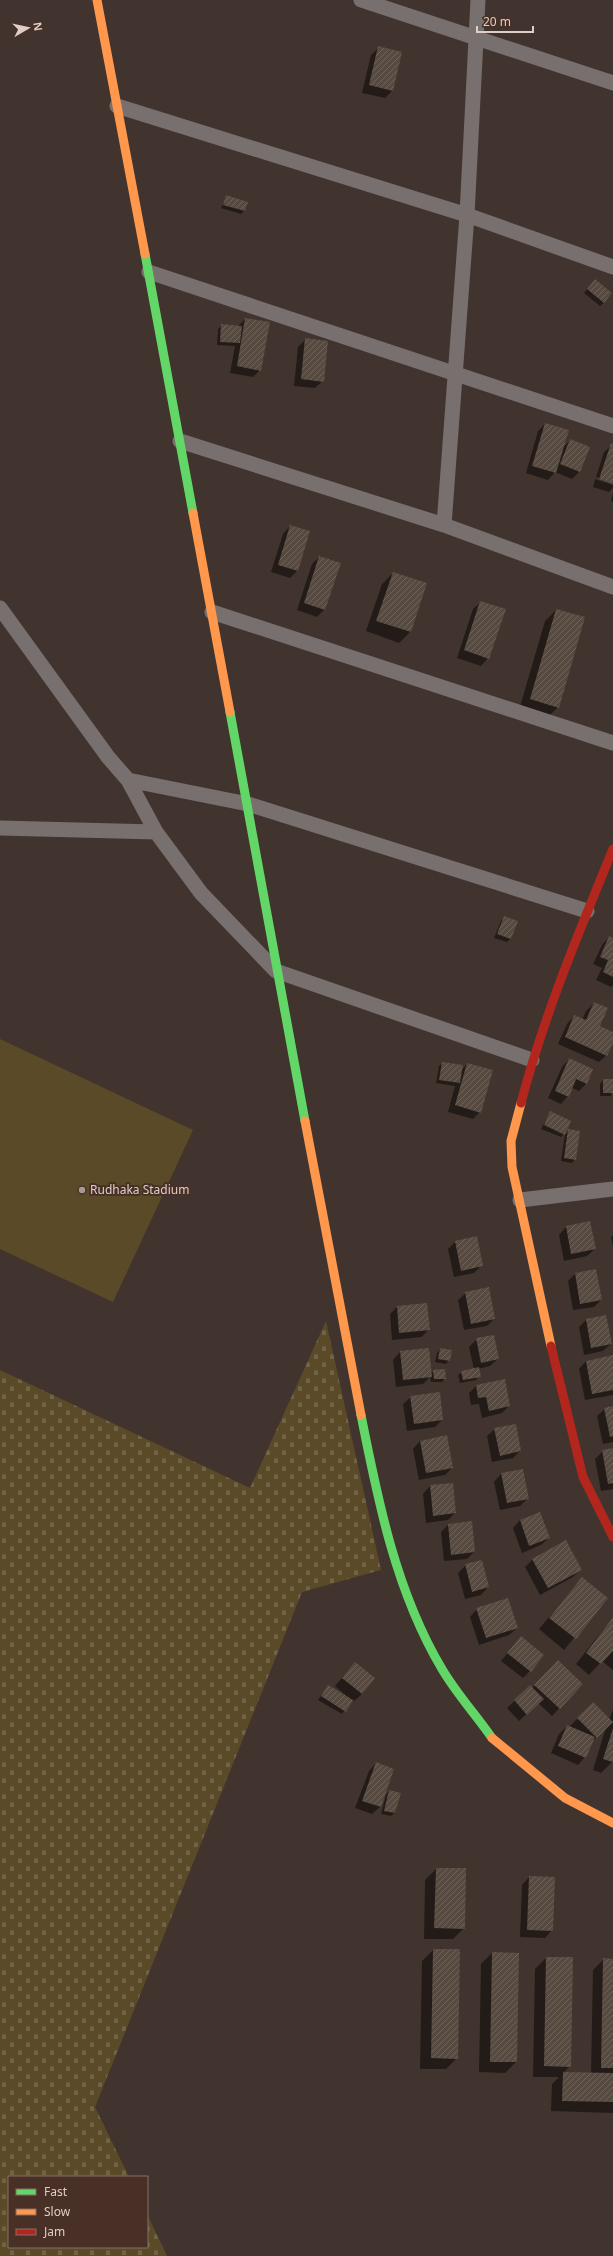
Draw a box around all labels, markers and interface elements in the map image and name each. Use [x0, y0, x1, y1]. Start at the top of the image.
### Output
north arrow [8, 8, 48, 48]
scale bar [477, 8, 533, 34]
text: 20 m [483, 13, 511, 30]
text: N [30, 21, 46, 32]
place label: Rudhaka Stadium [90, 1181, 189, 1198]
marker: Rudhaka Stadium [77, 1185, 87, 1195]
legend [8, 2176, 148, 2248]
text: Fast [44, 2183, 68, 2200]
text: Slow [44, 2203, 71, 2220]
text: Jam [43, 2223, 65, 2240]

